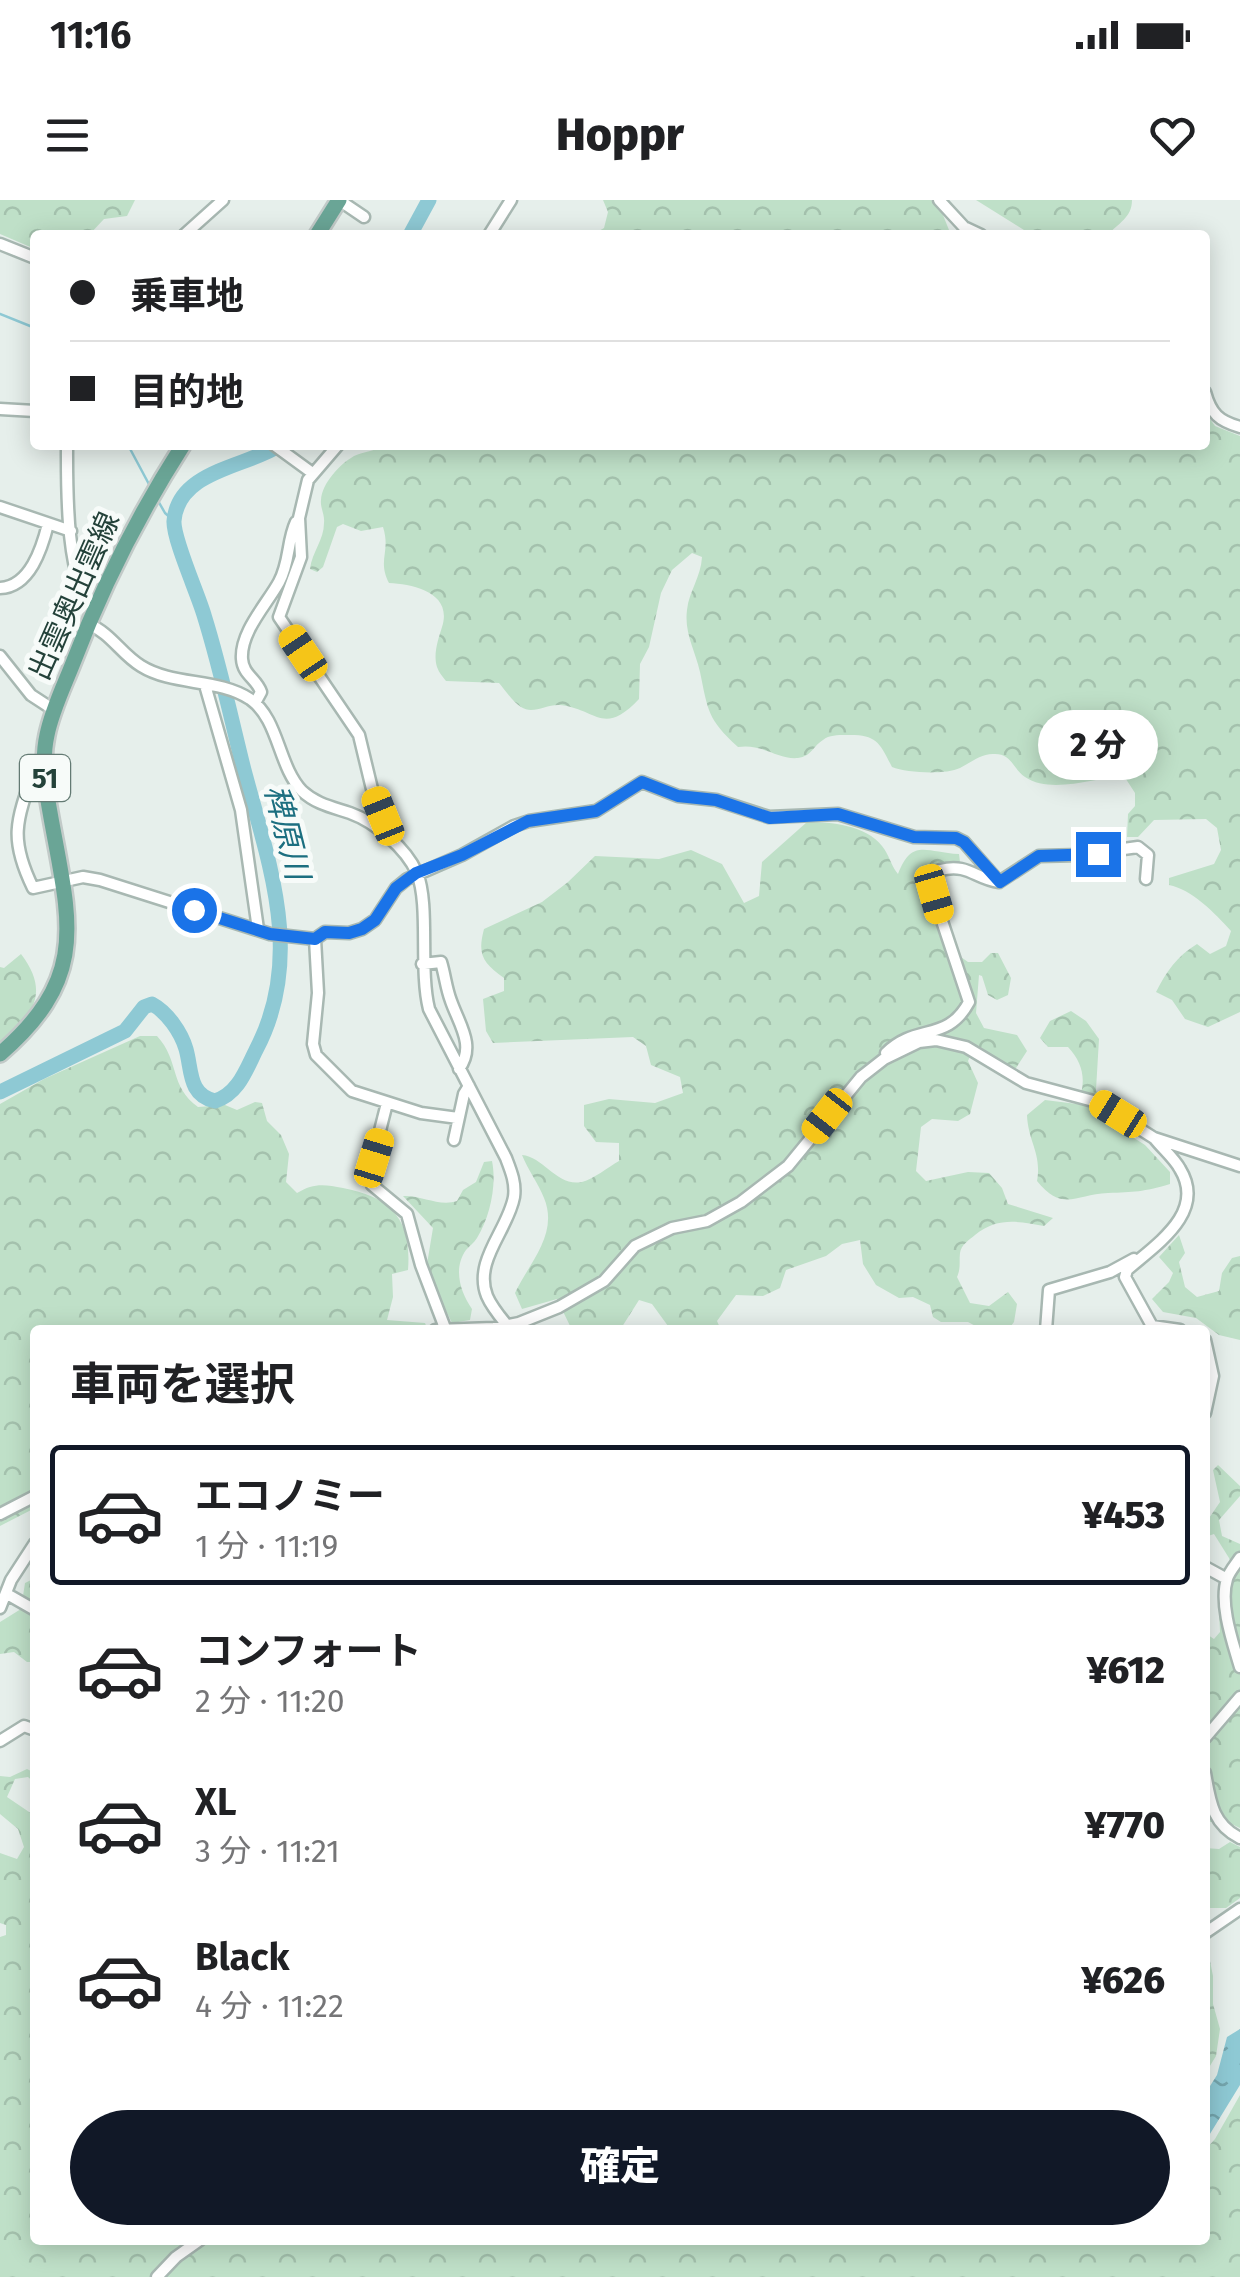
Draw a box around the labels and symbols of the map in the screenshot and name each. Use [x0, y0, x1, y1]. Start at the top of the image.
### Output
street label: 出雲奥出雲線 [21, 506, 127, 686]
car [274, 620, 332, 686]
callout: 2 分 [1038, 709, 1158, 779]
road number: 51 [20, 755, 70, 801]
water label: 稗原川 [257, 781, 318, 886]
car [358, 783, 408, 849]
route end [1076, 832, 1121, 877]
car [911, 861, 957, 927]
route start [172, 888, 217, 933]
car [797, 1083, 857, 1149]
car [1085, 1085, 1151, 1143]
car [351, 1125, 397, 1191]

